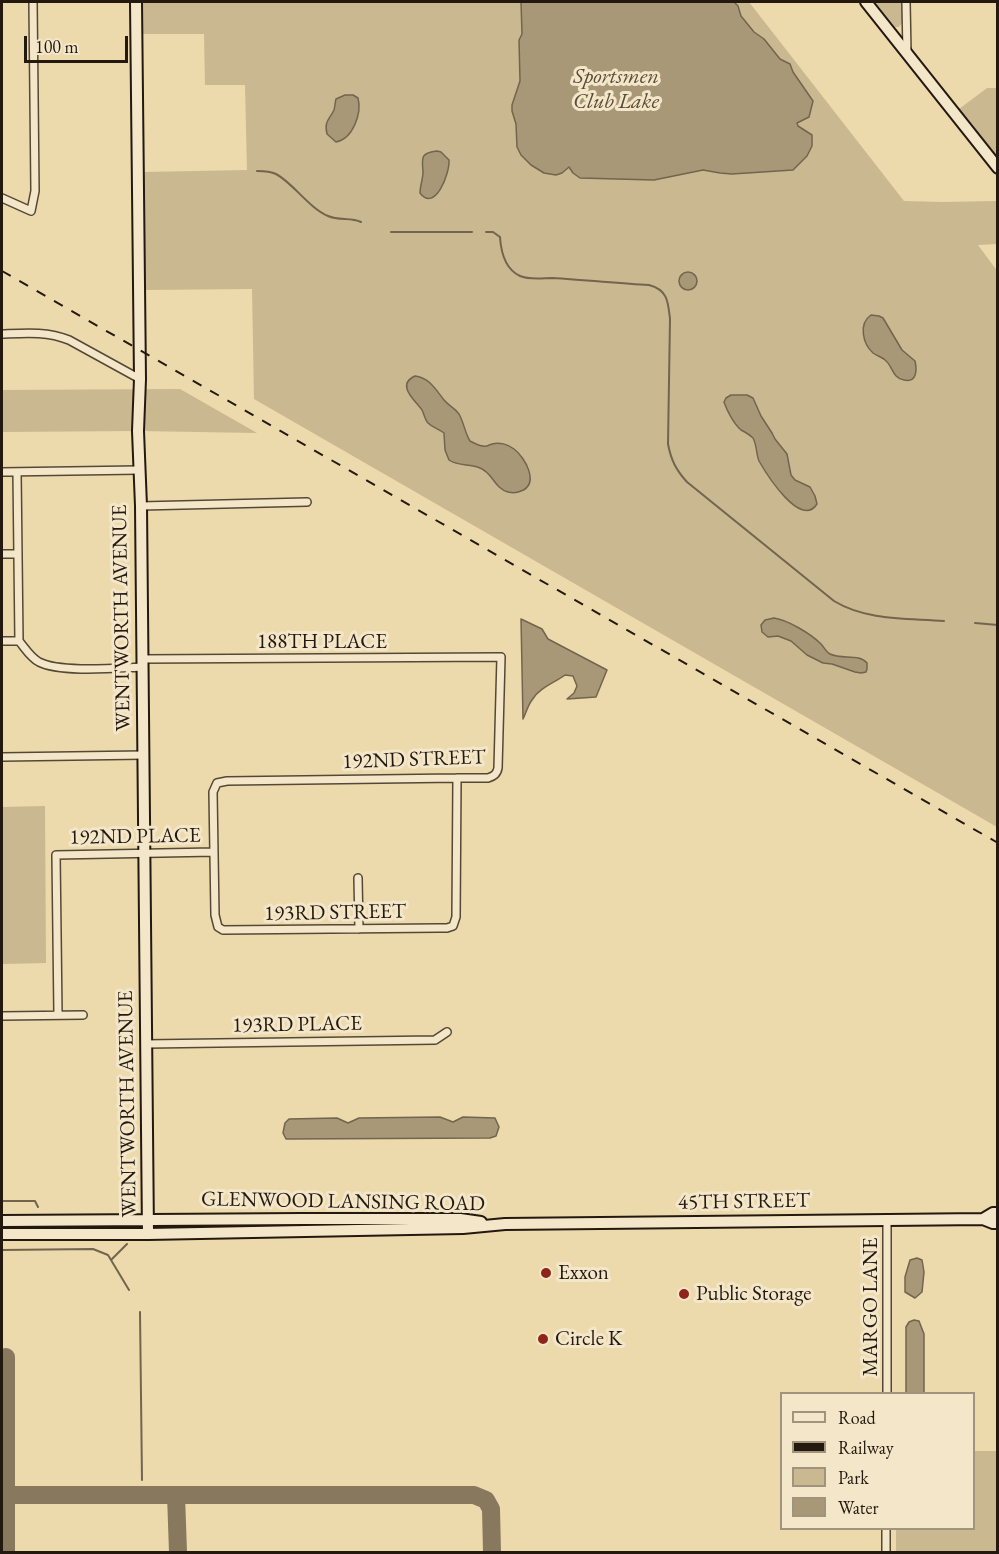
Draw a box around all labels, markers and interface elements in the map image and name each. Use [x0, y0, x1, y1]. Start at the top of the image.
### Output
scale bar [27, 24, 130, 62]
text: 100 m [35, 35, 79, 58]
water label: Sportsmen Club Lake [573, 64, 659, 116]
street label: WENTWORTH AVENUE [107, 504, 137, 732]
street label: 188TH PLACE [257, 629, 387, 655]
street label: 192ND STREET [342, 745, 486, 775]
street label: 192ND PLACE [69, 823, 201, 851]
street label: 193RD STREET [264, 899, 406, 927]
street label: WENTWORTH AVENUE [113, 990, 143, 1218]
street label: 193RD PLACE [232, 1011, 362, 1039]
street label: GLENWOOD LANSING ROAD [201, 1187, 485, 1217]
street label: 45TH STREET [678, 1188, 810, 1216]
street label: MARGO LANE [858, 1237, 884, 1377]
place label: Exxon [558, 1260, 609, 1286]
marker: Exxon [539, 1266, 553, 1280]
place label: Public Storage [696, 1281, 812, 1307]
marker: Public Storage [677, 1287, 691, 1301]
place label: Circle K [555, 1326, 622, 1352]
marker: Circle K [536, 1332, 550, 1346]
legend [780, 1392, 975, 1530]
text: Road [838, 1406, 876, 1429]
text: Railway [838, 1436, 894, 1459]
text: Park [838, 1466, 869, 1489]
text: Water [838, 1496, 879, 1519]

